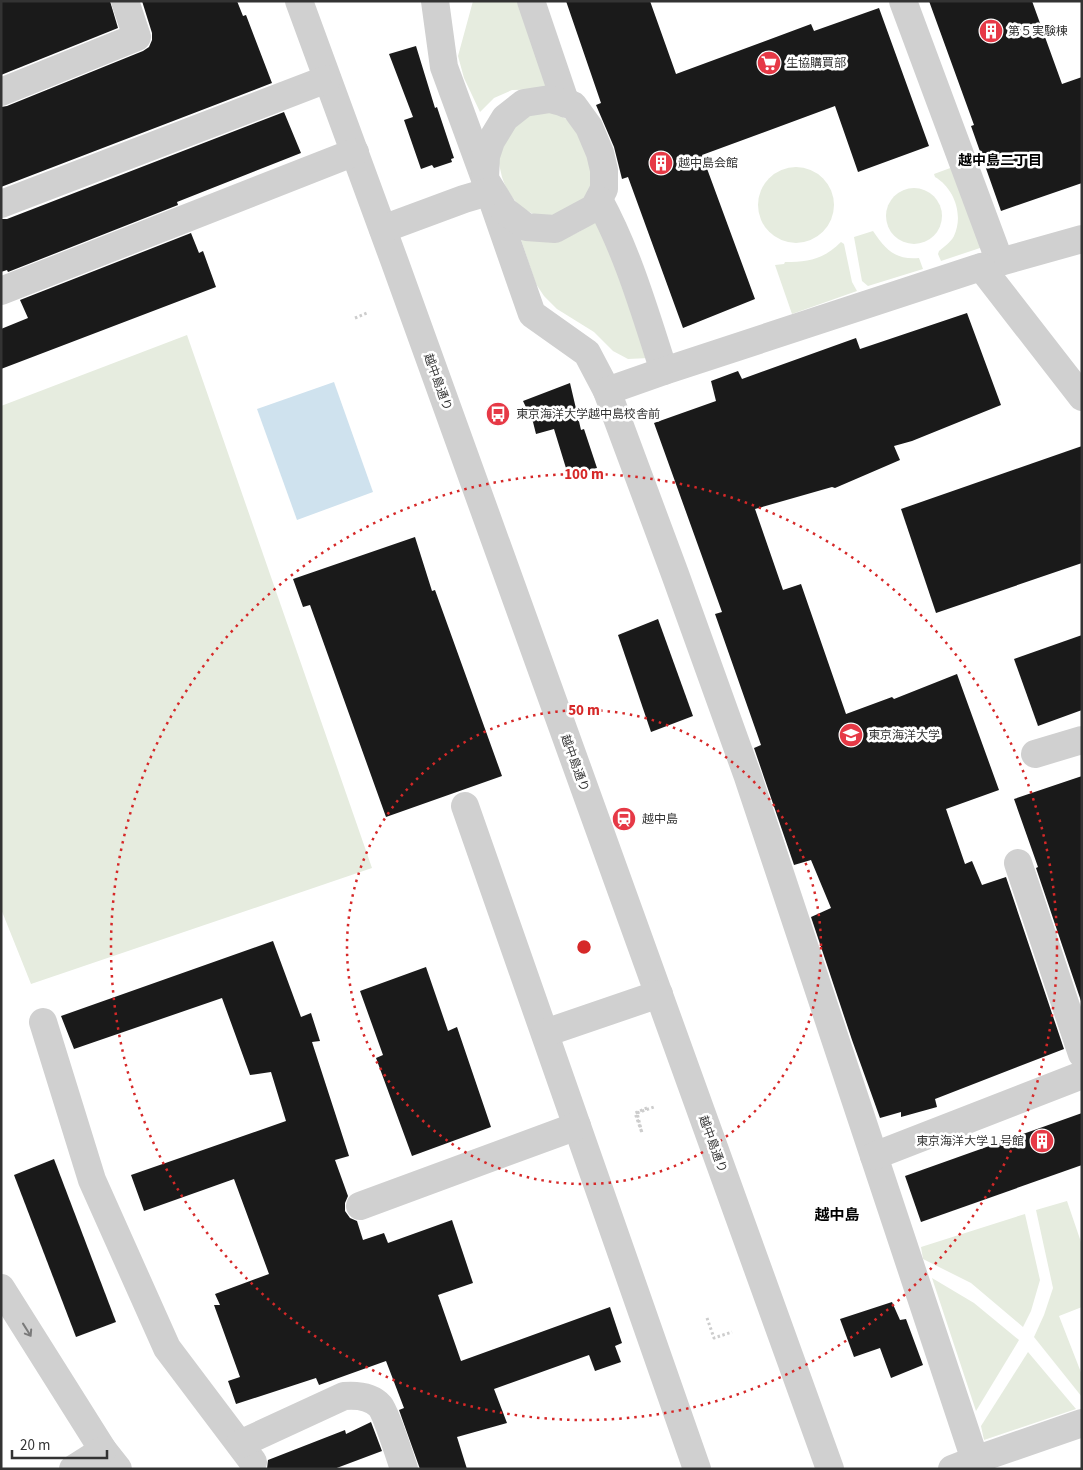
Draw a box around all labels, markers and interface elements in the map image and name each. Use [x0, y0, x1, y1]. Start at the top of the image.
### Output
building icon: 第５実験棟 [978, 18, 1004, 44]
place label: 第５実験棟 [1008, 23, 1068, 40]
supermarket icon: 生協購買部 [756, 50, 782, 76]
place label: 生協購買部 [786, 55, 846, 72]
building icon: 越中島会館 [648, 150, 674, 176]
district label: 越中島二丁目 [958, 151, 1042, 171]
place label: 越中島会館 [678, 155, 738, 172]
street label: 越中島通り [419, 351, 456, 413]
bus stop icon: 東京海洋大学越中島校舎前 [485, 401, 511, 427]
place label: 東京海洋大学越中島校舎前 [516, 406, 660, 423]
text: 100 m [564, 464, 604, 485]
text: 50 m [568, 700, 600, 721]
school or university icon: 東京海洋大学 [838, 722, 864, 748]
place label: 東京海洋大学 [868, 727, 940, 744]
street label: 越中島通り [556, 732, 593, 794]
station icon: 越中島 [611, 806, 637, 832]
place label: 越中島 [642, 811, 678, 828]
centre of rings [575, 938, 593, 956]
street label: 越中島通り [694, 1113, 731, 1175]
building icon: 東京海洋大学１号館 [1029, 1128, 1055, 1154]
place label: 東京海洋大学１号館 [916, 1133, 1024, 1150]
district label: 越中島 [814, 1205, 860, 1226]
one-way arrow [23, 1322, 33, 1336]
scale bar [12, 1428, 108, 1460]
text: 20 m [20, 1435, 50, 1456]

